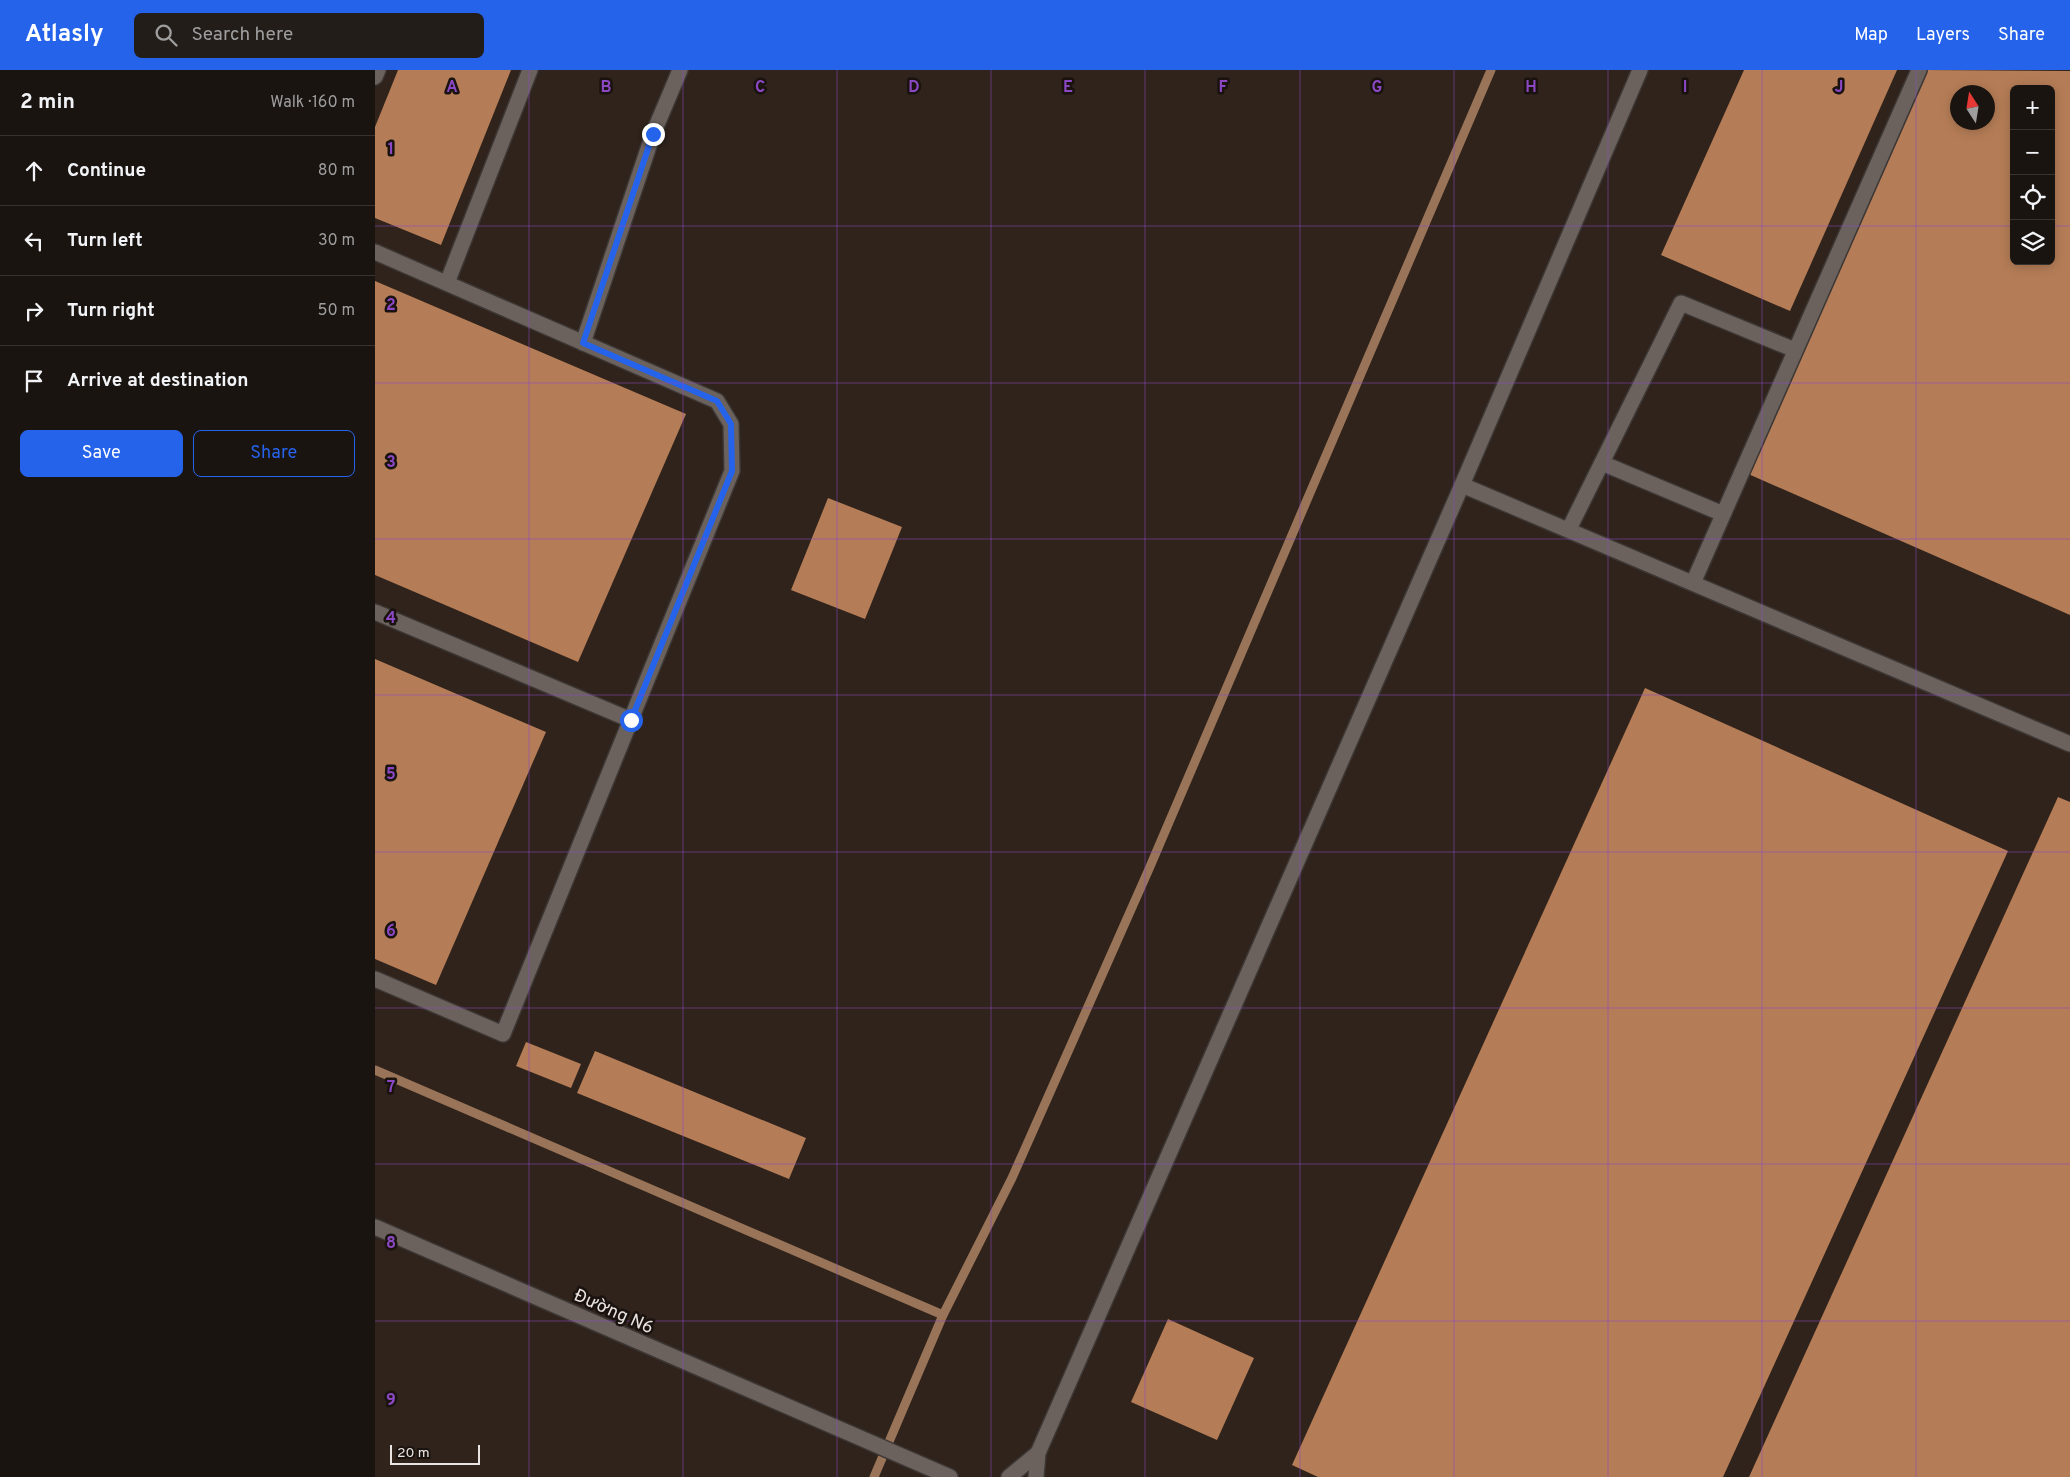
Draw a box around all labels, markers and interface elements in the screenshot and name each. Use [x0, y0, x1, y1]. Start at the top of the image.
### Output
search box [134, 13, 484, 58]
text: Atlasly [25, 20, 104, 50]
icon: search [152, 21, 180, 49]
text: Search here [192, 23, 293, 47]
text: Map [1854, 24, 1888, 47]
text: Layers [1916, 24, 1970, 47]
text: Share [1998, 24, 2045, 47]
text: A [446, 78, 458, 98]
text: B [600, 78, 612, 98]
text: C [755, 78, 765, 98]
text: D [908, 78, 920, 98]
text: E [1063, 78, 1073, 98]
text: F [1218, 78, 1228, 98]
text: G [1372, 78, 1382, 98]
text: H [1525, 78, 1537, 98]
text: I [1683, 78, 1687, 98]
text: J [1835, 78, 1843, 98]
north arrow [1950, 85, 1995, 130]
map controls [2010, 85, 2055, 265]
button: + [2010, 85, 2055, 130]
text: 2 min [20, 89, 75, 116]
text: Walk · 160 m [270, 93, 355, 113]
route end [642, 123, 665, 146]
button: − [2010, 130, 2055, 175]
text: 1 [388, 140, 394, 160]
icon: ahead [20, 157, 48, 185]
text: Continue [67, 159, 146, 183]
text: 80 m [318, 161, 355, 181]
button: locate [2010, 175, 2055, 220]
button: layers [2010, 220, 2055, 265]
icon: left [20, 227, 48, 255]
text: Turn left [67, 229, 143, 253]
text: 30 m [318, 231, 355, 251]
text: 2 [386, 296, 396, 316]
icon: right [20, 297, 48, 325]
text: Turn right [67, 299, 155, 323]
text: 50 m [318, 301, 355, 321]
icon: arrive [20, 367, 48, 395]
text: Arrive at destination [67, 369, 248, 393]
button: Save [20, 430, 183, 477]
button: Share [193, 430, 355, 477]
text: 3 [386, 453, 396, 473]
text: 4 [386, 609, 396, 629]
route start [620, 709, 643, 732]
text: 5 [386, 765, 396, 785]
text: 6 [386, 922, 396, 942]
text: 7 [387, 1078, 395, 1098]
text: 8 [386, 1234, 396, 1254]
street label: Đường N6 [570, 1285, 657, 1340]
text: 9 [386, 1391, 396, 1411]
scale bar [390, 1442, 480, 1465]
text: 20 m [397, 1445, 430, 1462]

